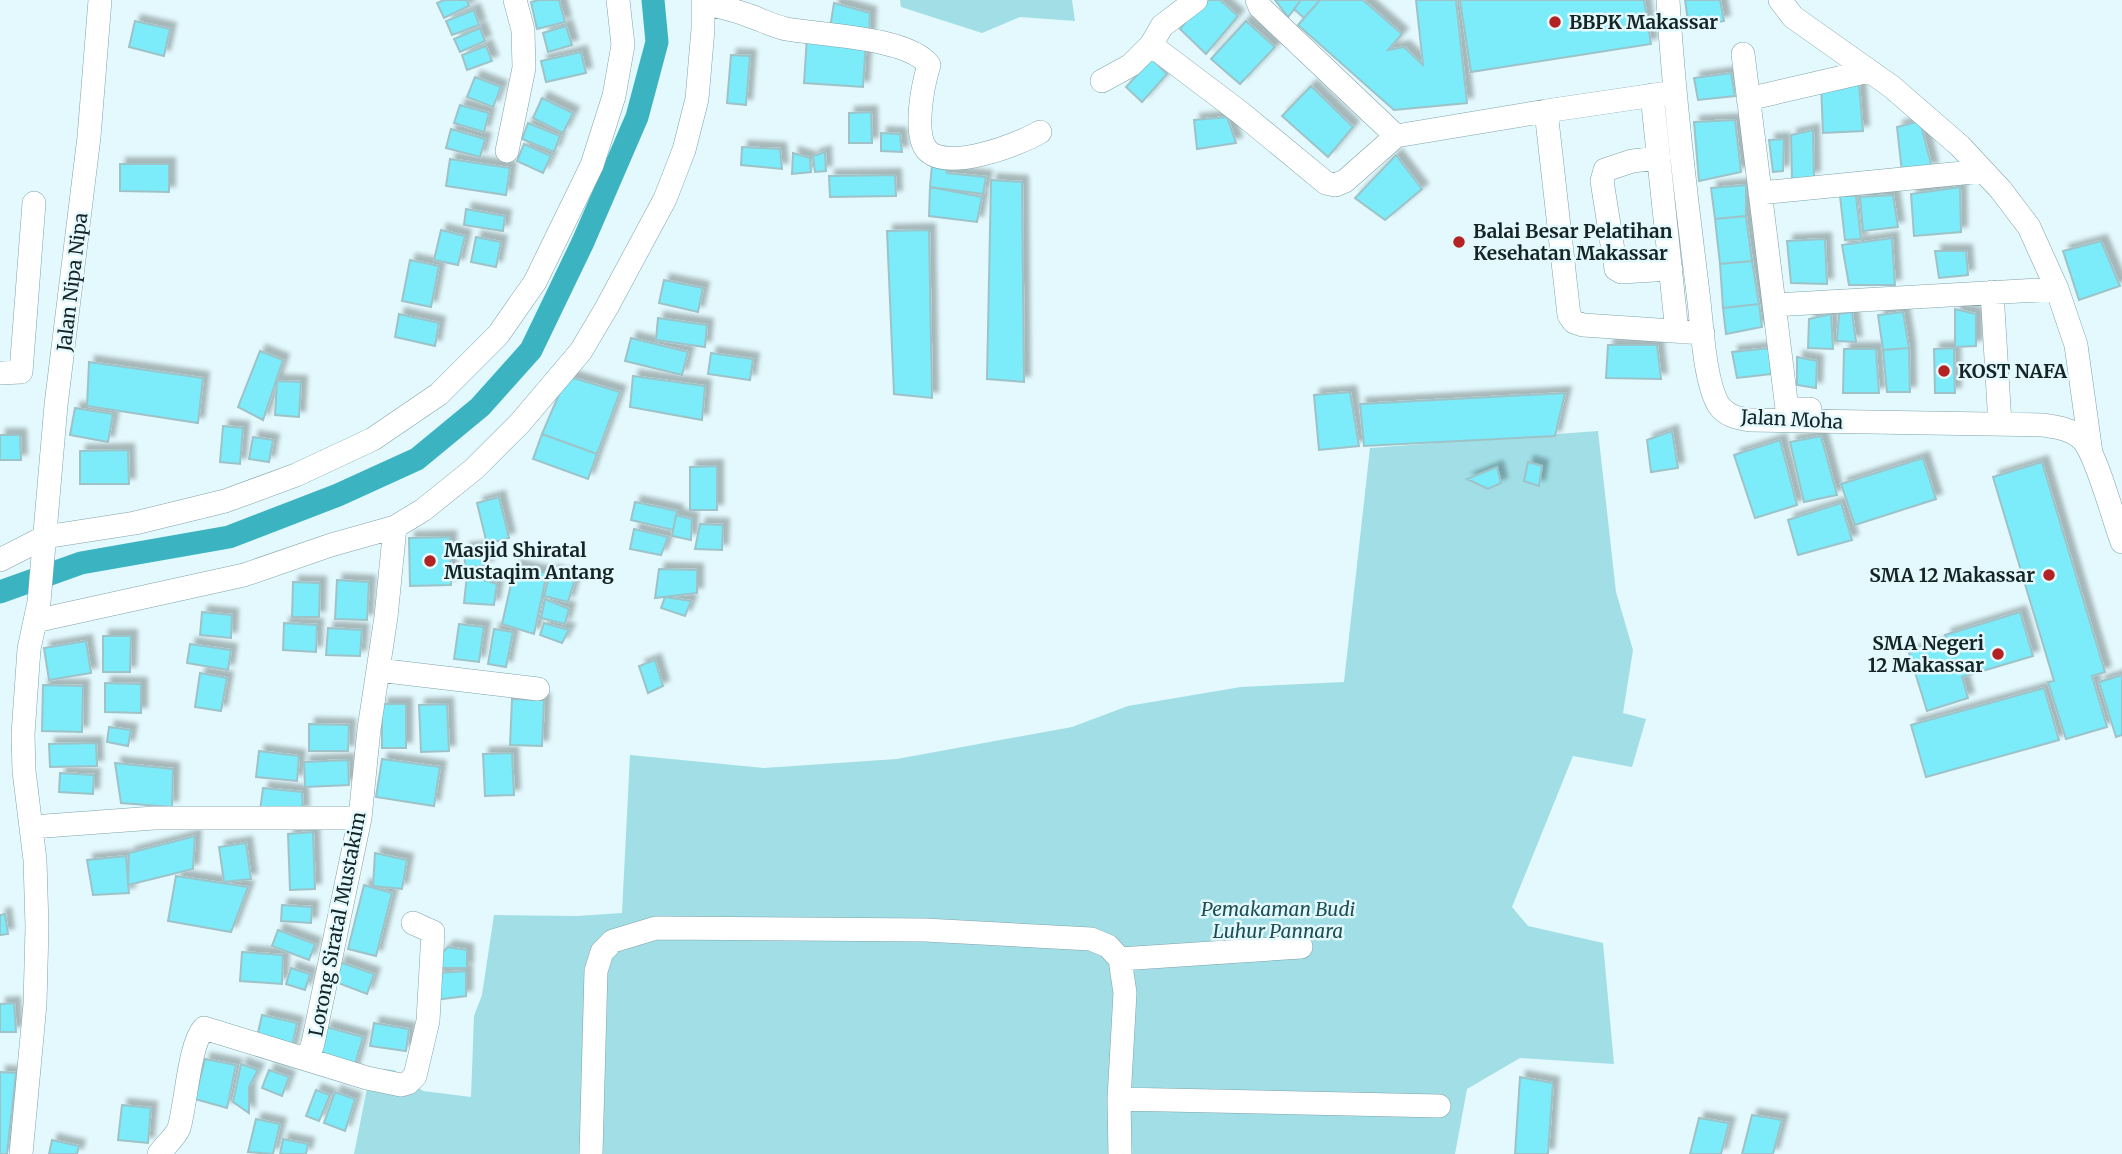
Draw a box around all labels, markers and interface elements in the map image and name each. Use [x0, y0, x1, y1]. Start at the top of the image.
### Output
place label: BBPK Makassar [1569, 10, 1718, 34]
marker: BBPK Makassar [1547, 14, 1563, 30]
street label: Jalan Nipa Nipa [51, 211, 92, 354]
place label: Balai Besar Pelatihan Kesehatan Makassar [1473, 219, 1672, 265]
marker: Balai Besar Pelatihan Kesehatan Makassar [1451, 234, 1467, 250]
place label: KOST NAFA [1958, 359, 2067, 383]
marker: KOST NAFA [1936, 363, 1952, 379]
street label: Jalan Moha [1739, 404, 1844, 434]
place label: Masjid Shiratal Mustaqim Antang [444, 538, 614, 584]
marker: Masjid Shiratal Mustaqim Antang [422, 553, 438, 569]
place label: SMA 12 Makassar [1869, 563, 2035, 587]
marker: SMA 12 Makassar [2041, 567, 2057, 583]
place label: SMA Negeri 12 Makassar [1868, 631, 1984, 677]
marker: SMA Negeri 12 Makassar [1990, 646, 2006, 662]
street label: Lorong Siratal Mustakim [303, 809, 371, 1039]
park label: Pemakaman Budi Luhur Pannara [1201, 897, 1355, 943]

